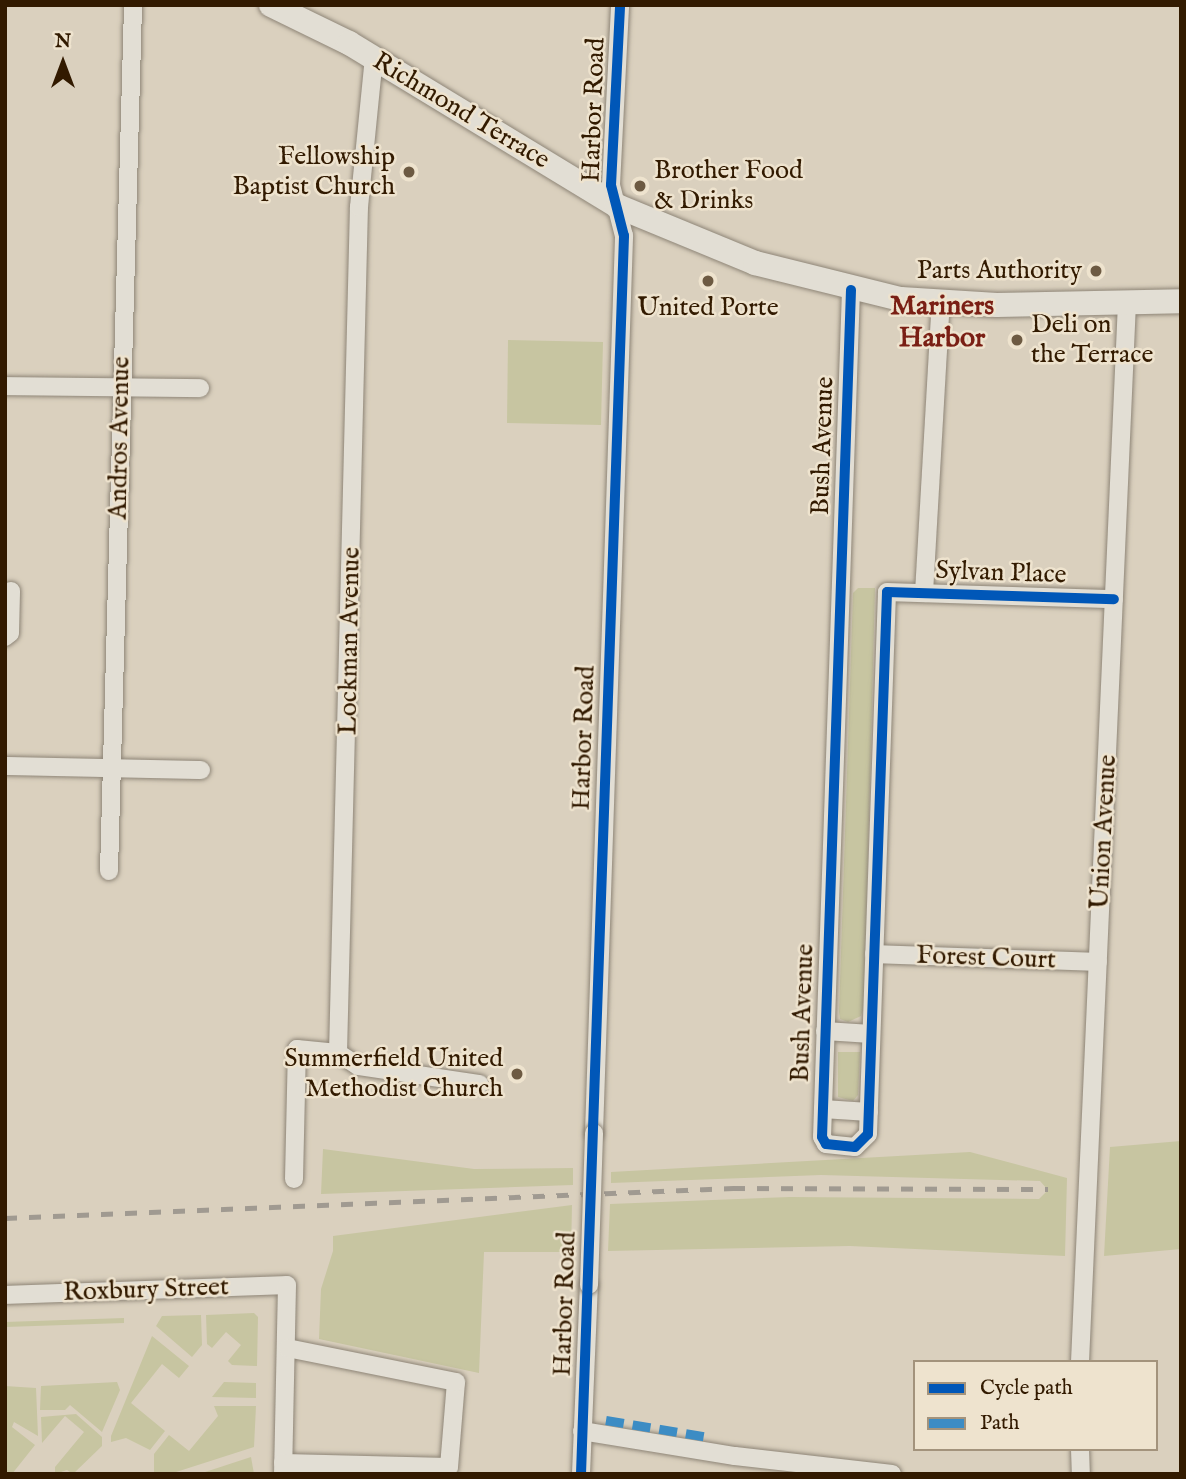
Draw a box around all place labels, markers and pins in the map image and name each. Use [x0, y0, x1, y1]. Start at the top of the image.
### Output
place label: Fellowship Baptist Church [233, 141, 395, 202]
place label: Brother Food & Drinks [654, 155, 803, 216]
marker: Fellowship Baptist Church [401, 164, 417, 180]
marker: Brother Food & Drinks [632, 178, 648, 194]
place label: Parts Authority [917, 255, 1082, 287]
marker: Parts Authority [1088, 263, 1104, 279]
marker: United Porte [700, 273, 716, 289]
place label: United Porte [637, 292, 779, 324]
place label: Deli on the Terrace [1031, 309, 1153, 370]
marker: Deli on the Terrace [1009, 332, 1025, 348]
place label: Summerfield United Methodist Church [284, 1043, 503, 1104]
marker: Summerfield United Methodist Church [509, 1066, 525, 1082]

